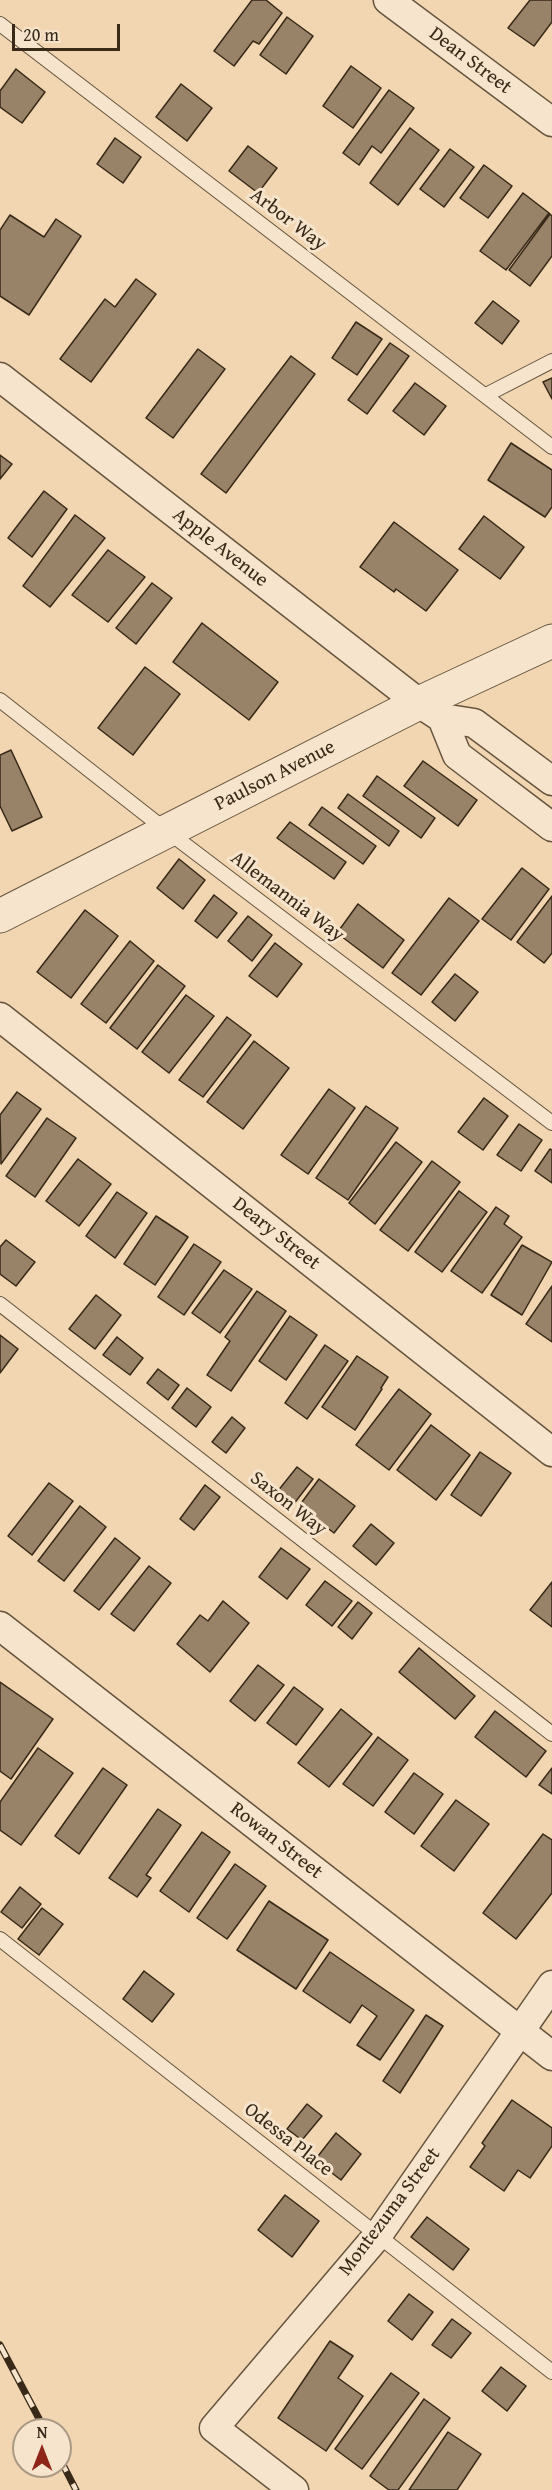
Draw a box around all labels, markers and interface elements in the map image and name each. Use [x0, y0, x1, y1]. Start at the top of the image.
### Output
scale bar [15, 12, 123, 50]
text: 20 m [23, 21, 59, 48]
street label: Dean Street [424, 22, 516, 100]
street label: Arbor Way [245, 184, 331, 256]
street label: Apple Avenue [167, 503, 273, 593]
street label: Paulson Avenue [211, 735, 339, 817]
street label: Allemannia Way [225, 846, 349, 948]
street label: Deary Street [228, 1192, 324, 1276]
street label: Saxon Way [245, 1467, 331, 1541]
street label: Rowan Street [225, 1797, 327, 1885]
street label: Odessa Place [239, 2098, 337, 2182]
street label: Montezuma Street [334, 2143, 446, 2281]
north arrow [12, 2418, 72, 2478]
text: N [37, 2420, 47, 2444]

